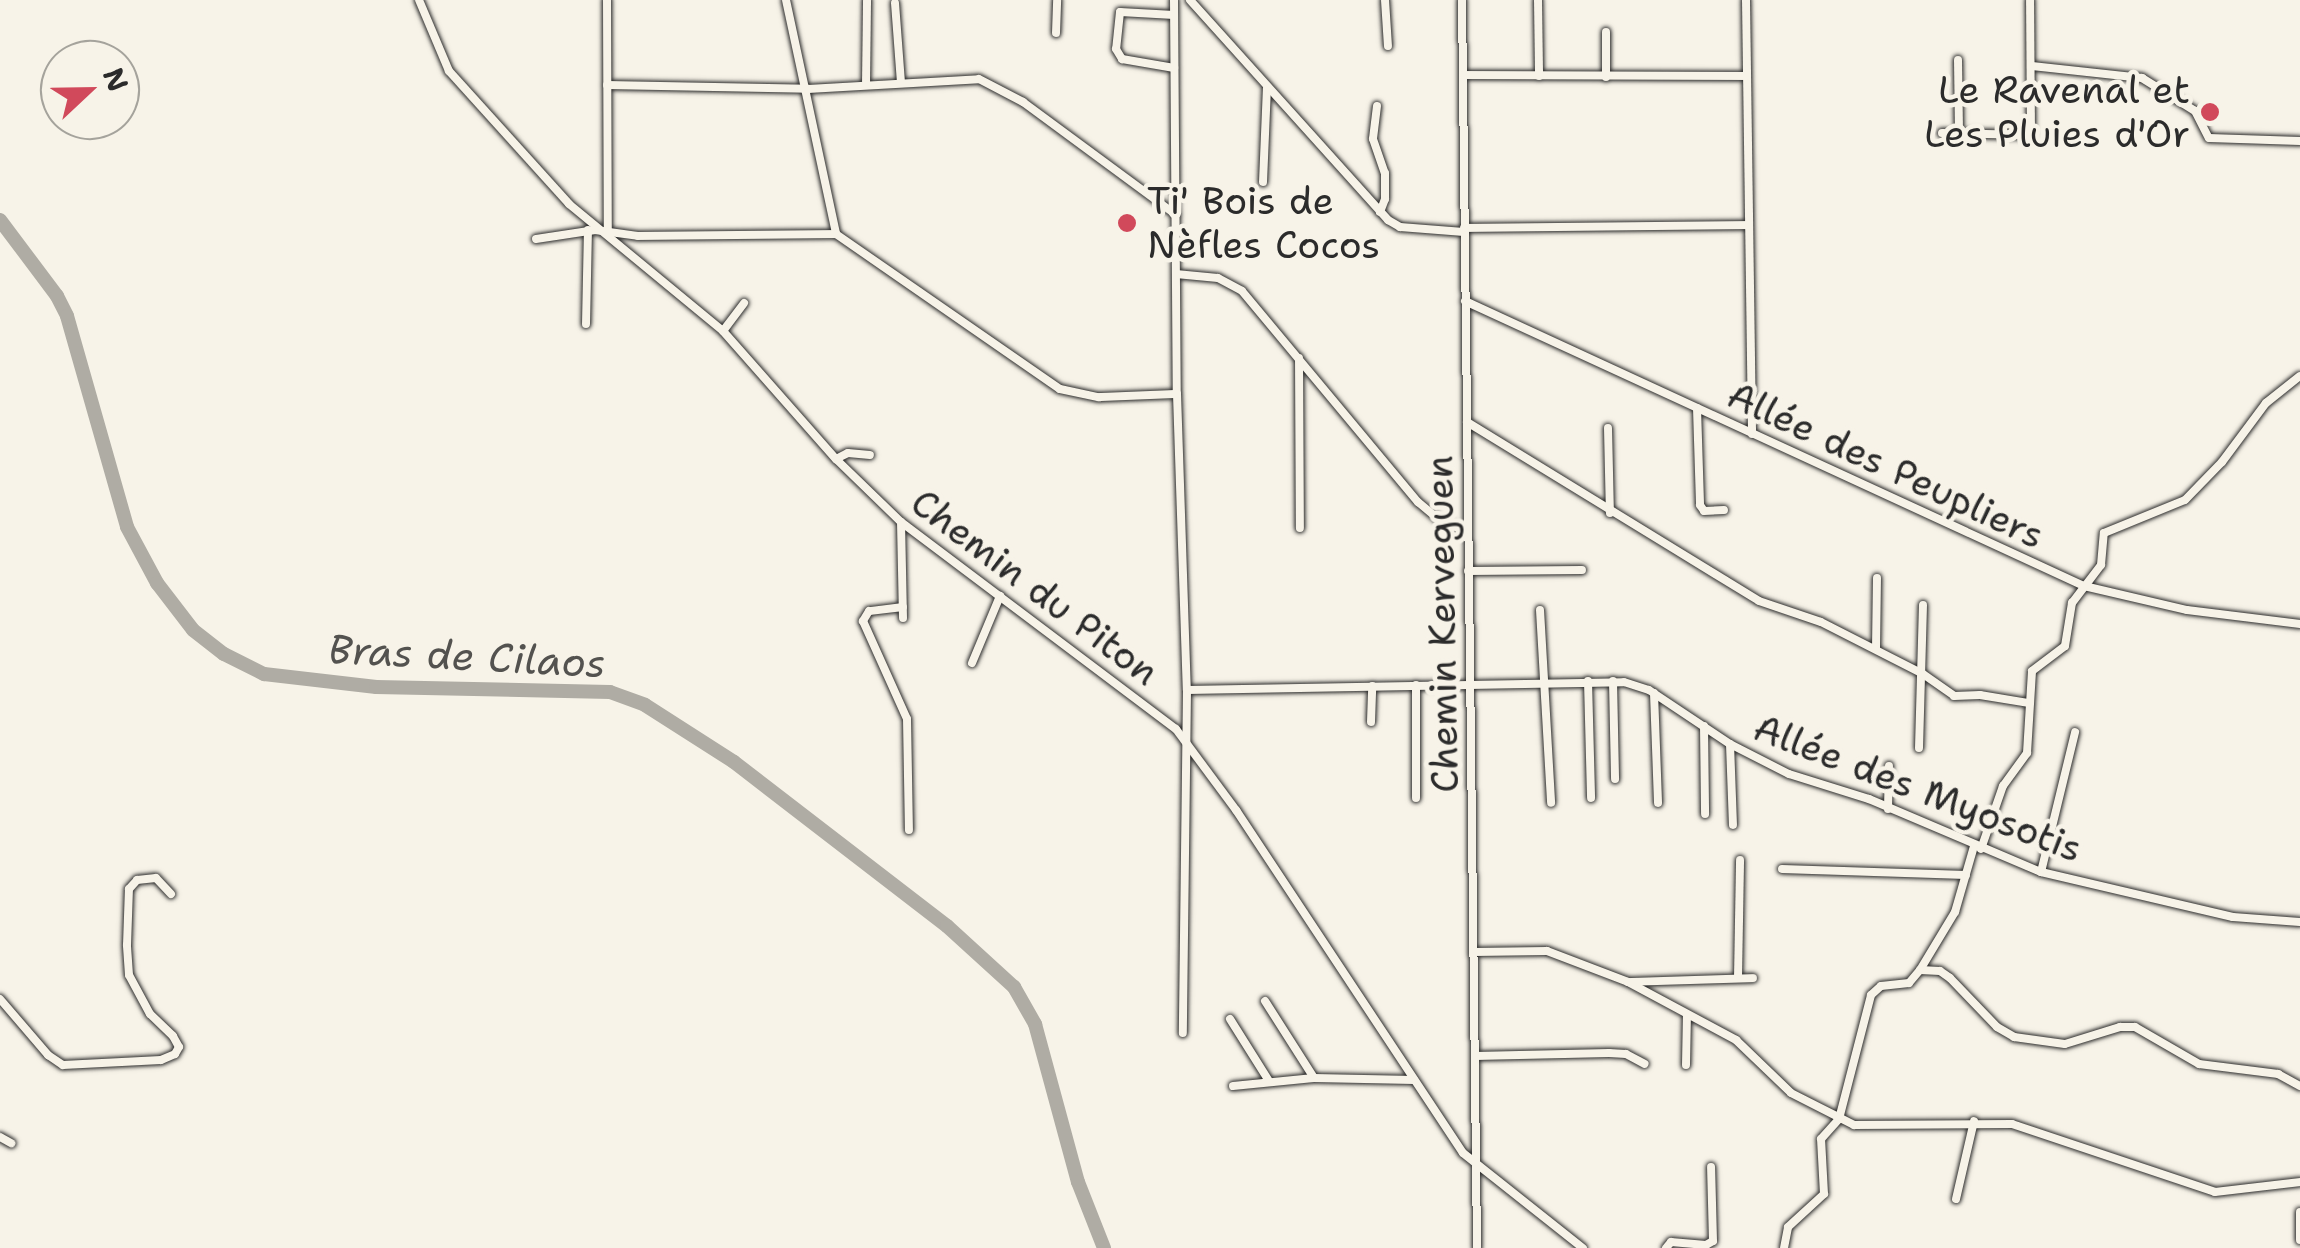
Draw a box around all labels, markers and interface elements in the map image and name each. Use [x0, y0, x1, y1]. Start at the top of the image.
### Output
north arrow [40, 40, 140, 140]
text: N [94, 62, 138, 97]
place label: Le Ravenal et Les Pluies d'Or [1924, 67, 2190, 156]
marker: Le Ravenal et Les Pluies d'Or [2199, 101, 2221, 123]
place label: Ti' Bois de Nèfles Cocos [1147, 178, 1380, 268]
marker: Ti' Bois de Nèfles Cocos [1116, 212, 1138, 234]
street label: Allée des Peupliers [1720, 372, 2052, 558]
street label: Chemin Kerveguen [1416, 455, 1468, 793]
street label: Chemin du Piton [902, 479, 1168, 695]
water label: Bras de Cilaos [327, 625, 607, 687]
street label: Allée des Myosotis [1747, 704, 2089, 872]

